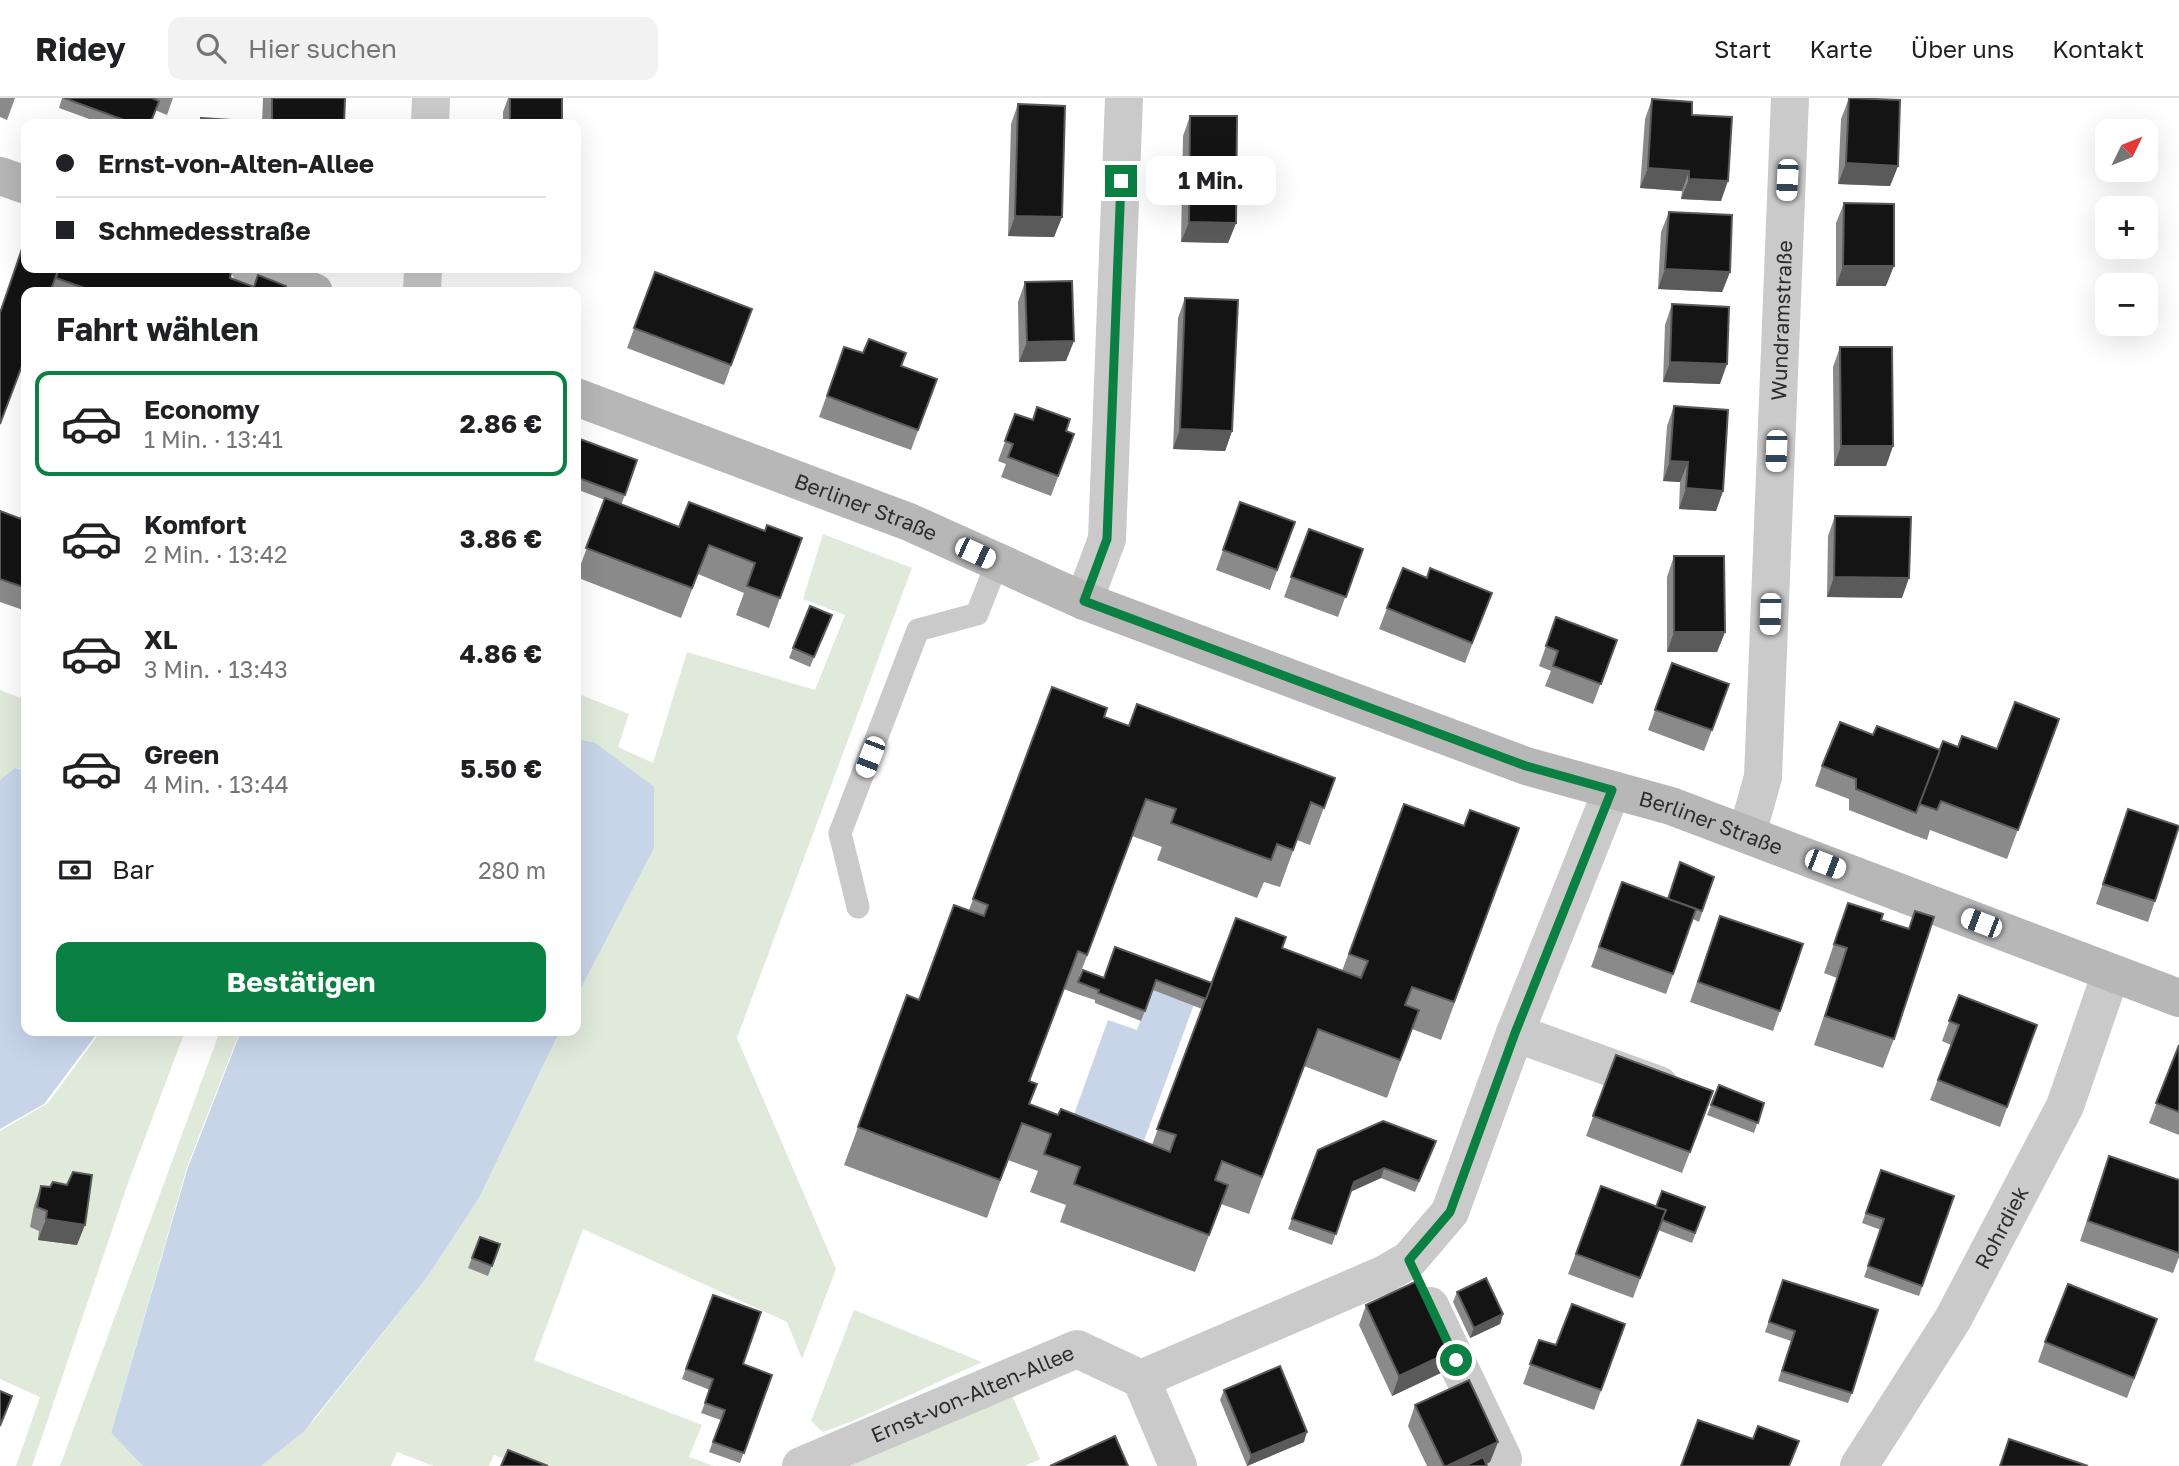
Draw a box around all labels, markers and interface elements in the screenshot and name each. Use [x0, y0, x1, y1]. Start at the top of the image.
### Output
search box [168, 17, 658, 80]
text: Ridey [35, 29, 126, 68]
icon: search [192, 29, 230, 67]
text: Hier suchen [248, 33, 397, 64]
text: Start [1714, 34, 1771, 63]
text: Karte [1809, 34, 1873, 63]
text: Über uns [1911, 34, 2014, 63]
text: Kontakt [2052, 34, 2144, 63]
north arrow [2095, 119, 2158, 182]
map controls [2095, 119, 2158, 336]
text: Ernst-von-Alten-Allee [98, 148, 374, 179]
callout: 1 Min. [1146, 156, 1275, 206]
car [1776, 158, 1799, 202]
route end [1105, 165, 1137, 197]
text: 1 Min. [1178, 166, 1244, 194]
button: + [2095, 196, 2158, 259]
text: Schmedesstraße [98, 215, 311, 246]
street label: Wundramstraße [1765, 240, 1797, 401]
button: − [2095, 273, 2158, 336]
text: Fahrt wählen [56, 310, 259, 348]
icon: car [60, 392, 123, 455]
text: Economy [144, 394, 260, 425]
text: 2.86 € [460, 408, 542, 439]
text: 1 Min. · 13:41 [144, 425, 283, 453]
car [1765, 430, 1788, 472]
street label: Berliner Straße [791, 467, 942, 546]
icon: car [60, 507, 123, 570]
text: Komfort [144, 509, 247, 540]
text: 3.86 € [460, 523, 542, 554]
car [952, 535, 999, 571]
text: 2 Min. · 13:42 [144, 540, 287, 568]
car [1759, 593, 1782, 635]
icon: car [60, 622, 123, 685]
text: XL [144, 624, 178, 655]
text: 4.86 € [459, 638, 542, 669]
text: 3 Min. · 13:43 [144, 655, 288, 683]
car [853, 734, 888, 780]
icon: car [60, 737, 123, 800]
text: Green [144, 739, 219, 770]
text: 5.50 € [460, 753, 542, 784]
text: 4 Min. · 13:44 [144, 770, 289, 798]
street label: Berliner Straße [1636, 785, 1787, 860]
car [1802, 847, 1849, 881]
icon: cash [56, 851, 94, 889]
text: Bar [112, 854, 154, 885]
text: 280 m [478, 856, 546, 884]
car [1958, 906, 2005, 940]
button: Bestätigen [56, 942, 546, 1022]
street label: Rohrdiek [1969, 1181, 2034, 1273]
street label: Ernst-von-Alten-Allee [867, 1339, 1078, 1448]
route start [1440, 1344, 1472, 1376]

